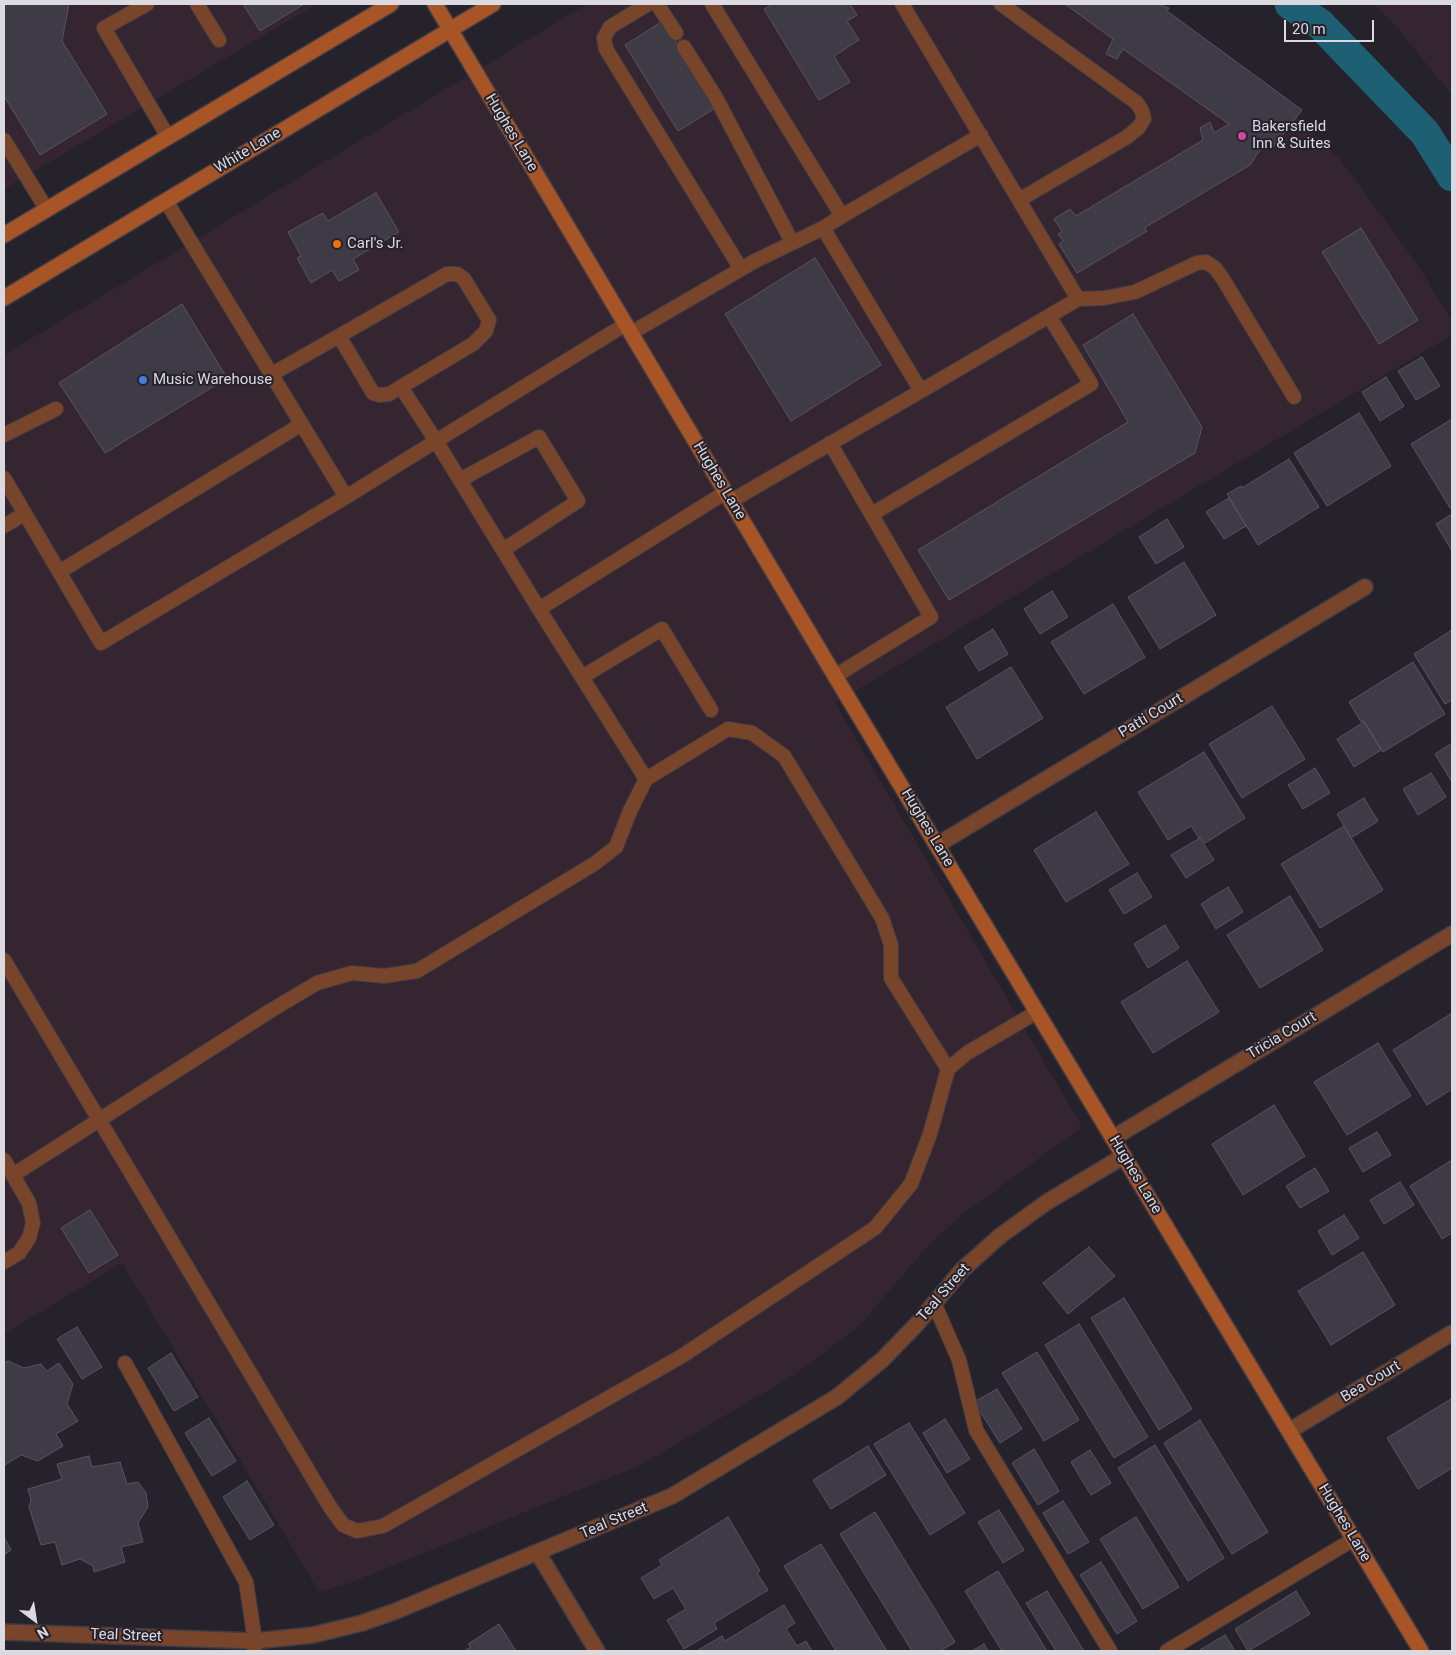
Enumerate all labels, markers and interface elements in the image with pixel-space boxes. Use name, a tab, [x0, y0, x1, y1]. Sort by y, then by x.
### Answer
scale bar	[1286, 10, 1376, 42]
text: 20 m	[1292, 20, 1326, 38]
street label: Hughes Lane	[481, 91, 541, 175]
place label: Bakersfield Inn & Suites	[1252, 118, 1331, 153]
street label: White Lane	[212, 124, 284, 178]
marker: Bakersfield Inn & Suites	[1236, 130, 1248, 142]
place label: Carl's Jr.	[347, 235, 404, 253]
marker: Carl's Jr.	[331, 238, 343, 250]
place label: Music Warehouse	[153, 371, 272, 389]
marker: Music Warehouse	[137, 374, 149, 386]
street label: Hughes Lane	[689, 439, 749, 523]
street label: Patti Court	[1116, 690, 1186, 742]
street label: Hughes Lane	[897, 786, 957, 870]
street label: Tricia Court	[1244, 1008, 1320, 1064]
street label: Hughes Lane	[1105, 1133, 1165, 1217]
street label: Teal Street	[914, 1260, 974, 1326]
street label: Bea Court	[1338, 1357, 1404, 1407]
street label: Hughes Lane	[1314, 1481, 1374, 1565]
street label: Teal Street	[578, 1499, 650, 1543]
north arrow	[10, 1595, 60, 1645]
text: N	[34, 1623, 51, 1642]
street label: Teal Street	[90, 1626, 162, 1646]

